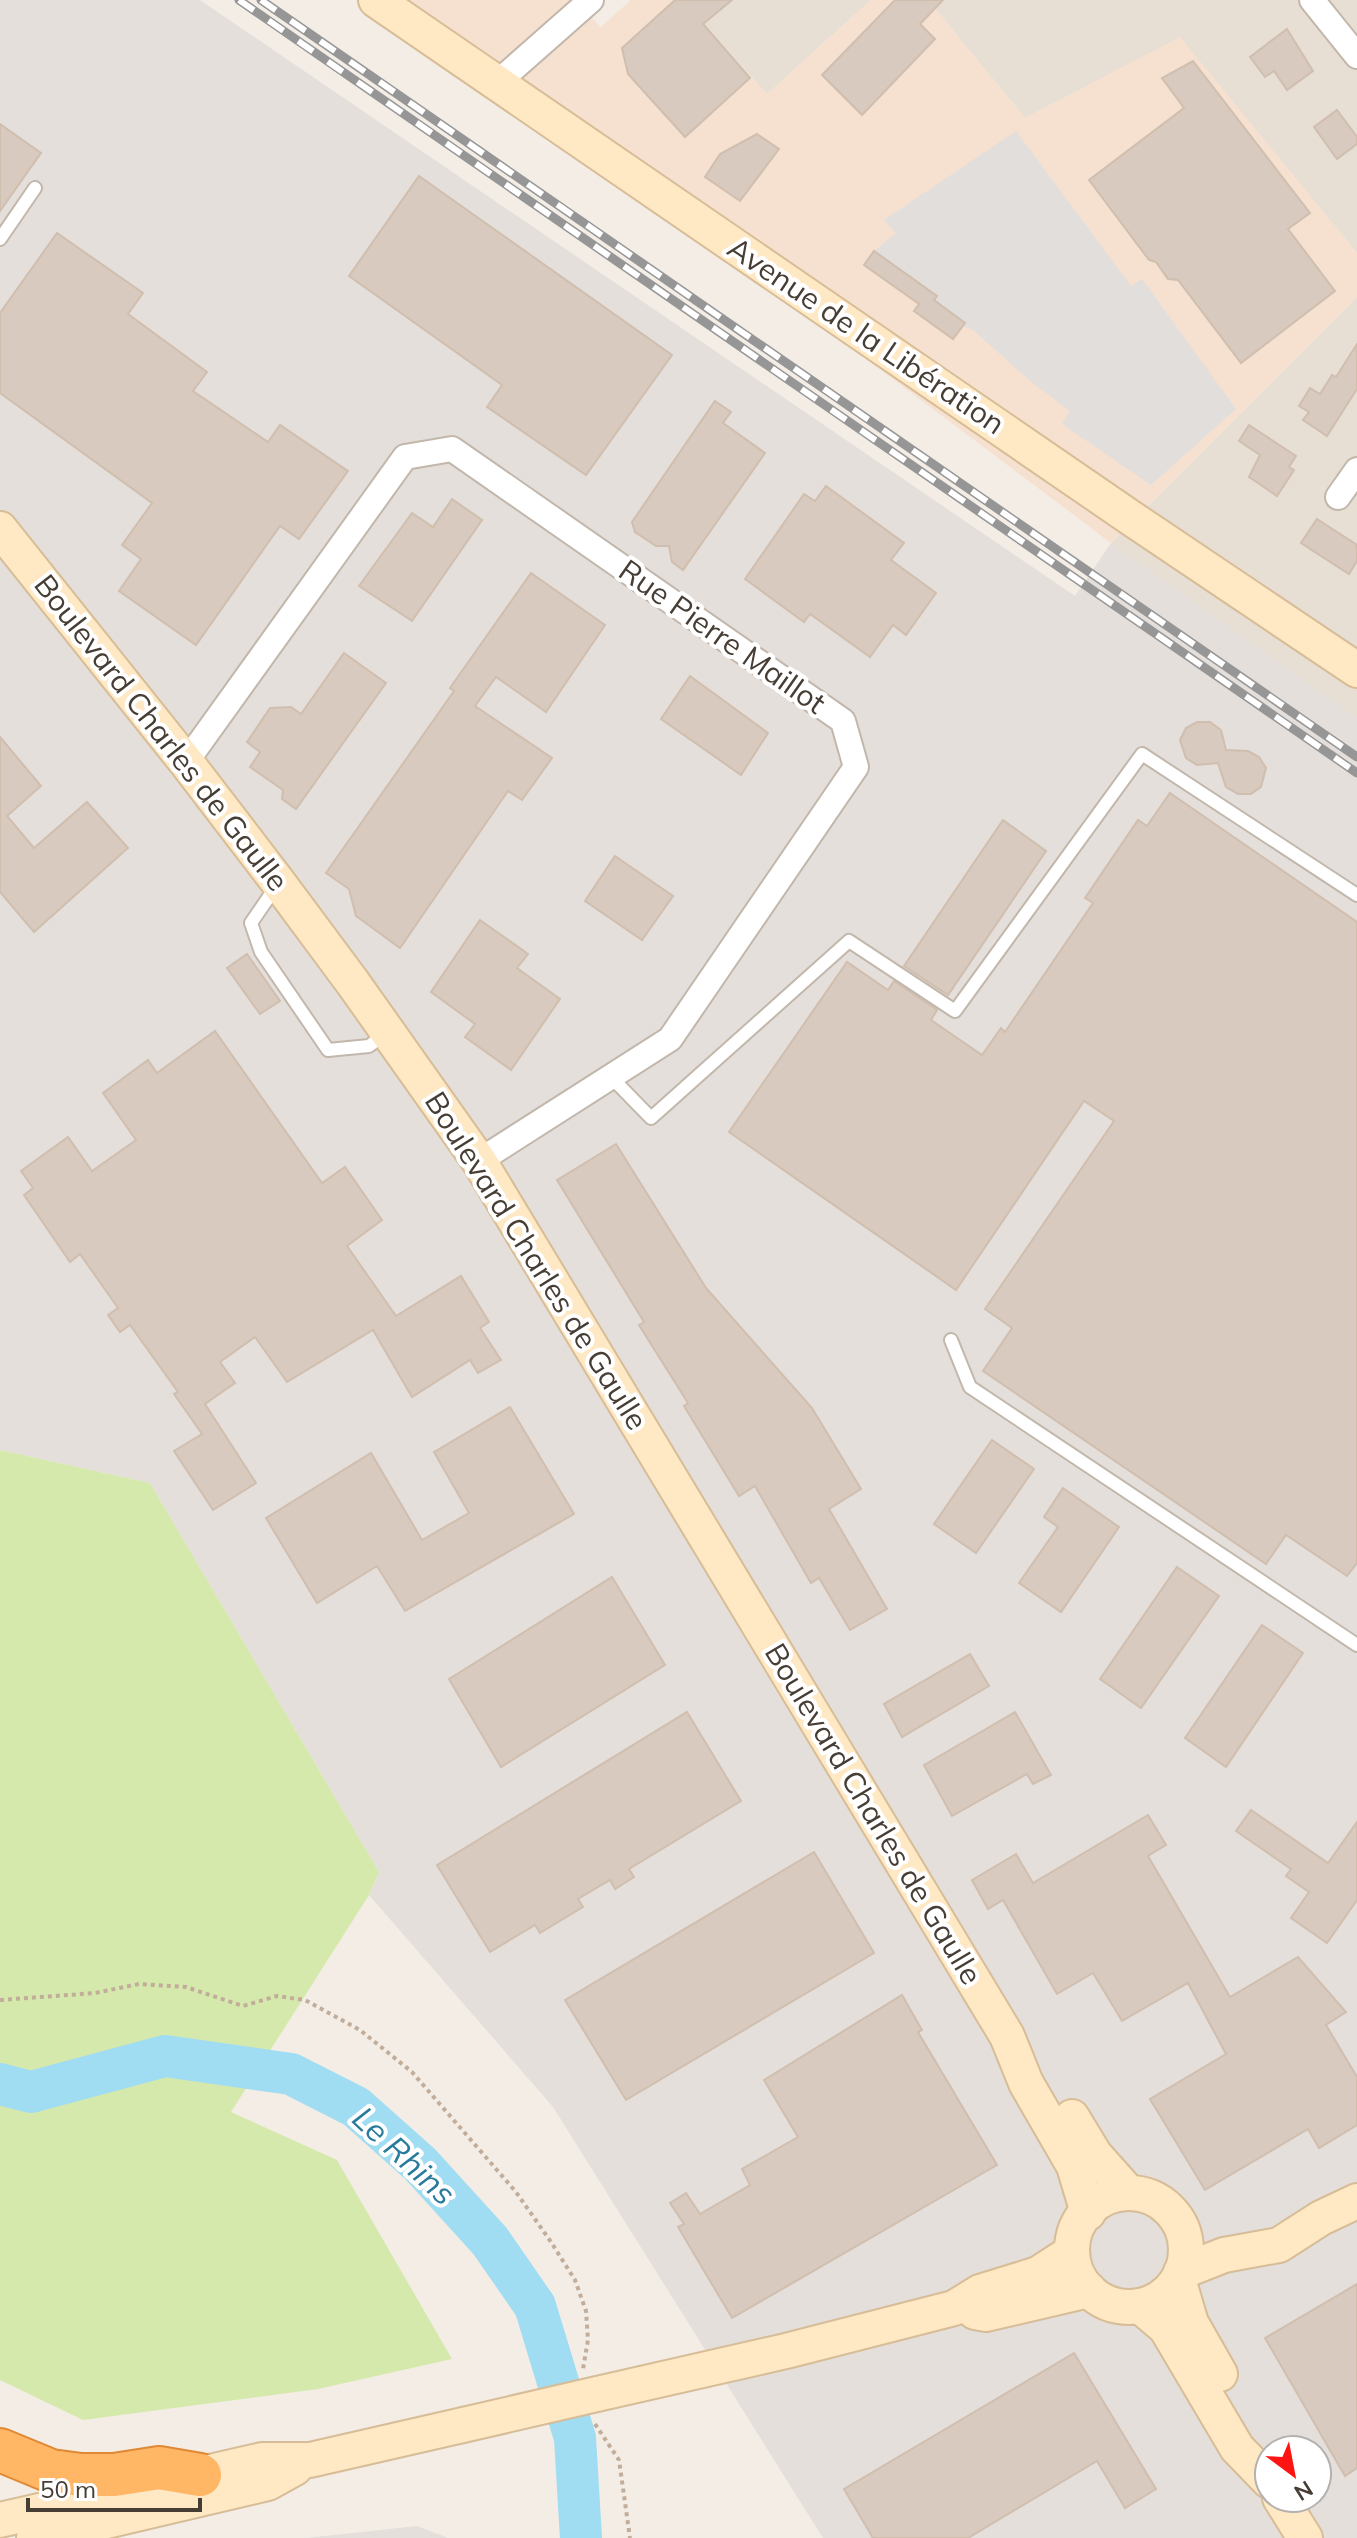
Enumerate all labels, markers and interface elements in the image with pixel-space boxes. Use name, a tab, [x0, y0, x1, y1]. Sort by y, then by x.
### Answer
street label: Avenue de la Libération	[721, 228, 1012, 442]
street label: Rue Pierre Maillot	[612, 551, 833, 722]
street label: Boulevard Charles de Gaulle	[26, 566, 297, 898]
street label: Boulevard Charles de Gaulle	[417, 1084, 657, 1437]
street label: Boulevard Charles de Gaulle	[757, 1636, 991, 1991]
water label: Le Rhins	[345, 2098, 464, 2213]
north arrow	[1253, 2434, 1333, 2514]
scale bar	[28, 2462, 200, 2512]
text: 50 m	[40, 2474, 96, 2504]
text: N	[1289, 2475, 1318, 2507]

